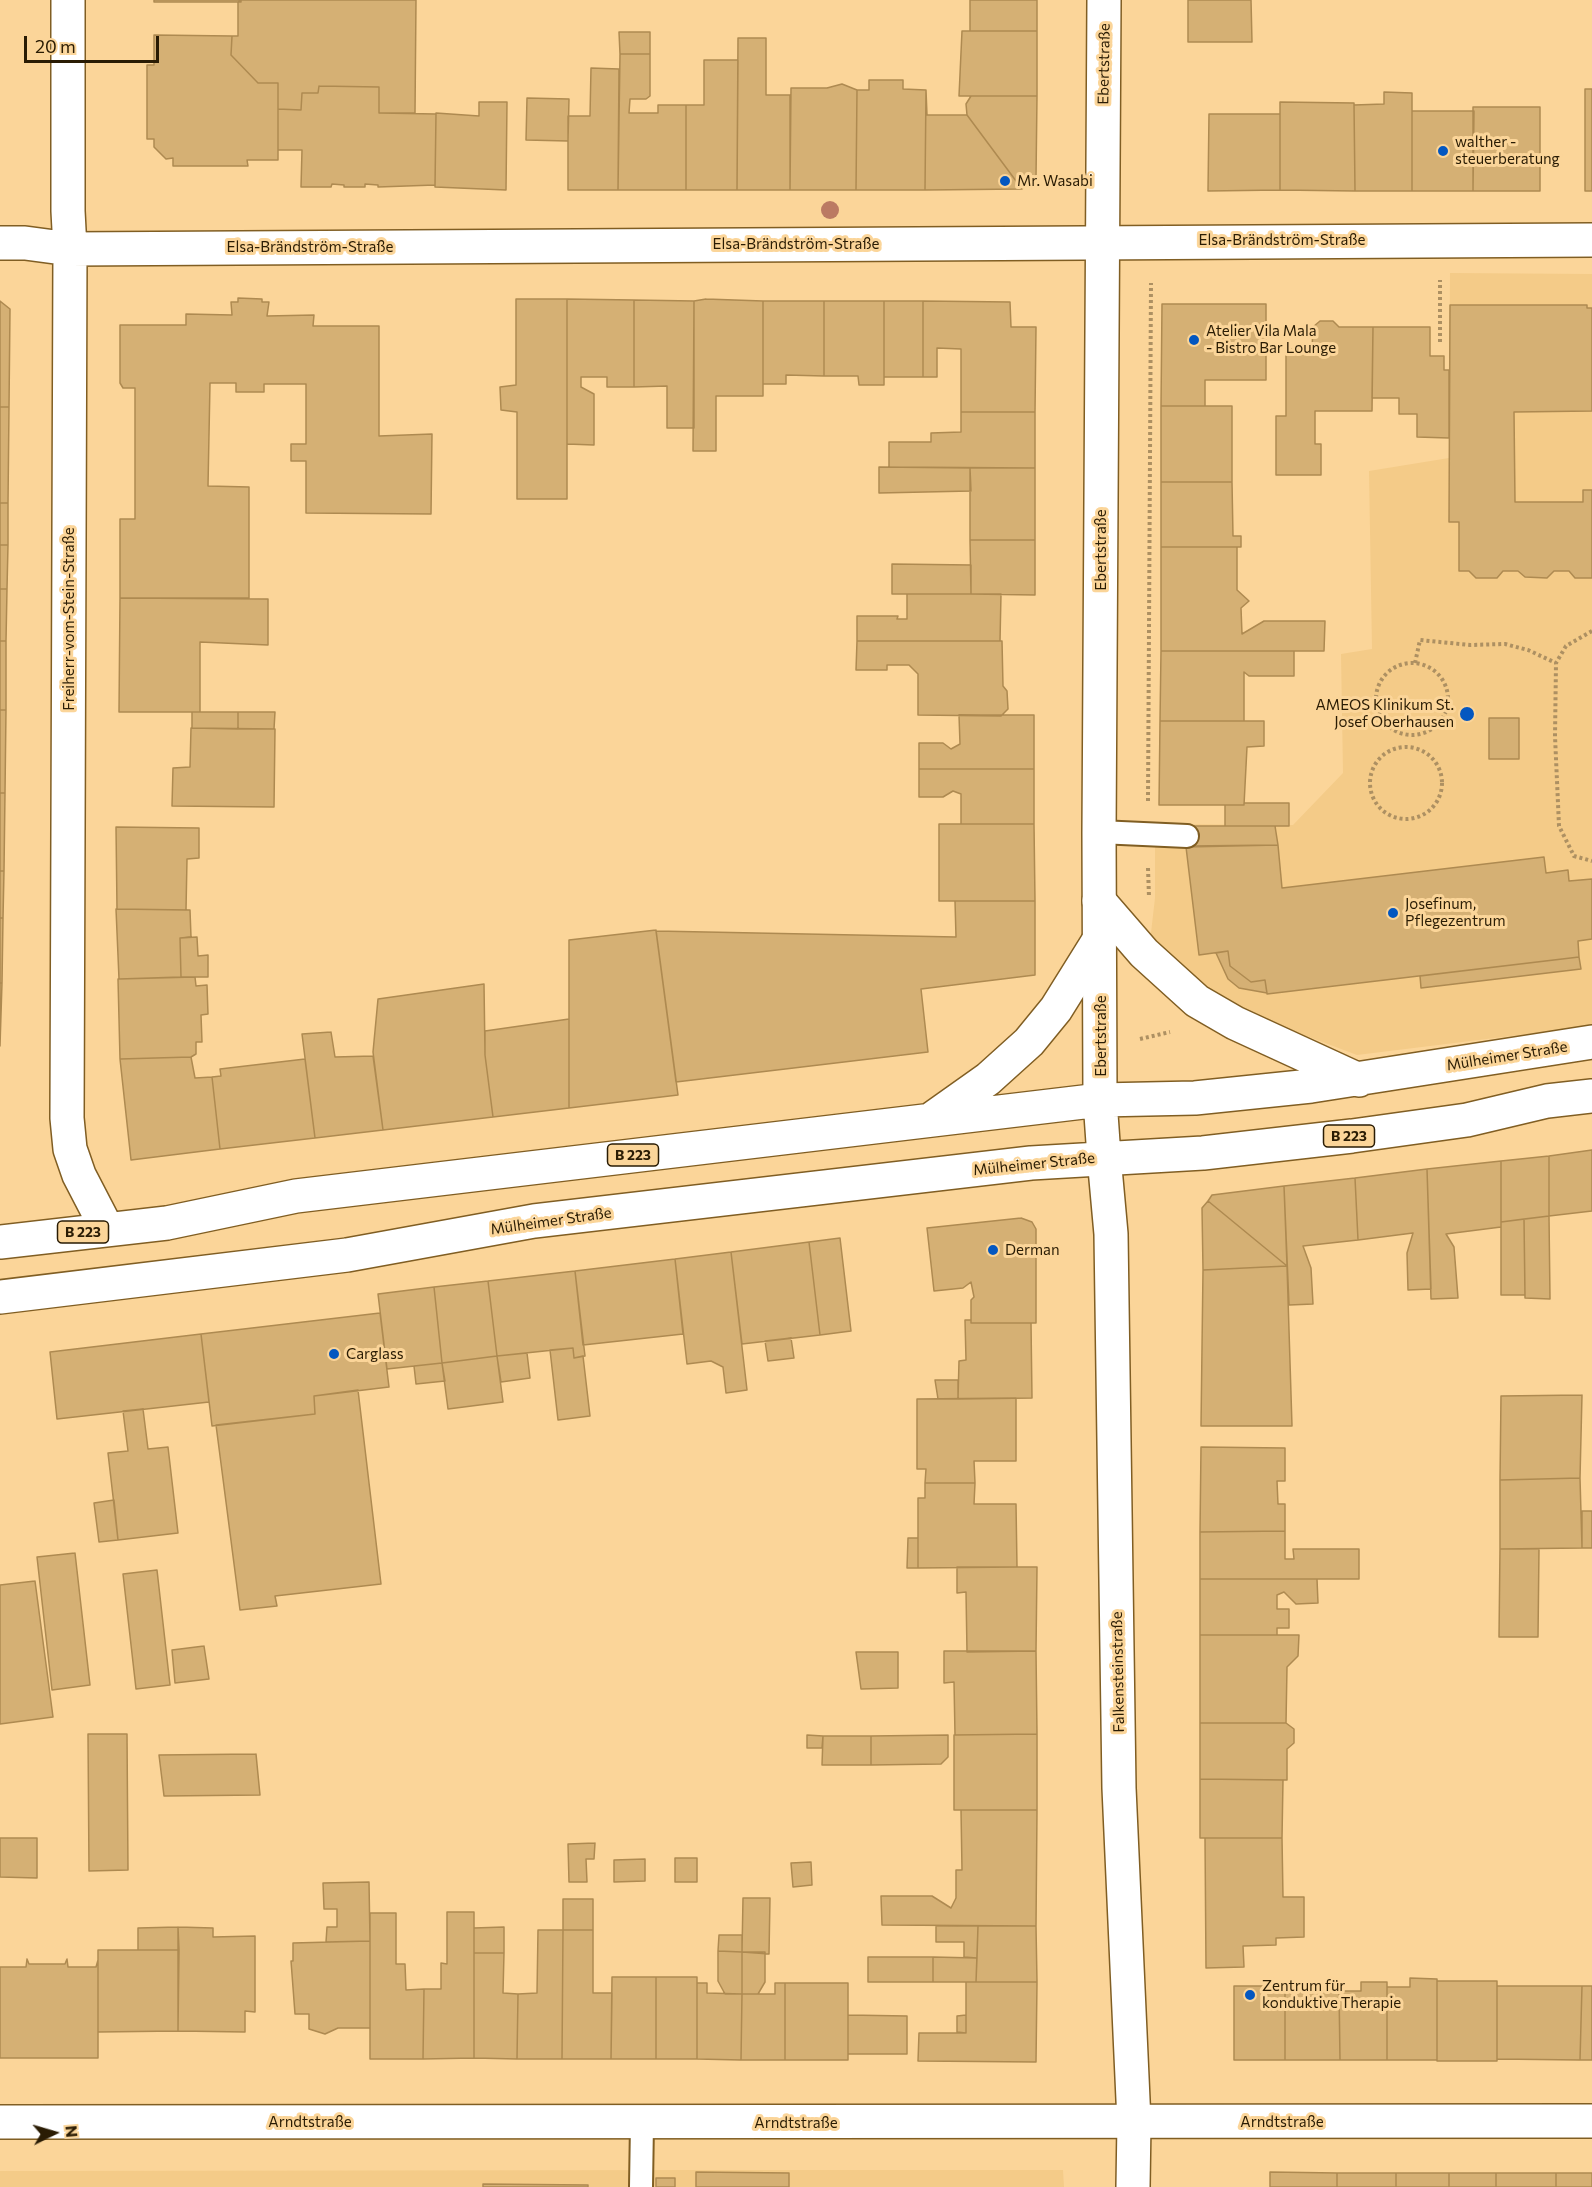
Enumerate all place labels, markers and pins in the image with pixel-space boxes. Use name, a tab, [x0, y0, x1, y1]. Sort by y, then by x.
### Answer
place label: walther - steuerberatung	[1455, 133, 1560, 168]
marker: walther - steuerberatung	[1436, 144, 1450, 158]
place label: Mr. Wasabi	[1017, 172, 1093, 190]
marker: Mr. Wasabi	[998, 174, 1012, 188]
place label: Atelier Vila Mala - Bistro Bar Lounge	[1206, 322, 1336, 357]
marker: Atelier Vila Mala - Bistro Bar Lounge	[1187, 333, 1201, 347]
place label: AMEOS Klinikum St. Josef Oberhausen	[1315, 696, 1454, 731]
marker: AMEOS Klinikum St. Josef Oberhausen	[1458, 705, 1476, 723]
place label: Josefinum, Pflegezentrum	[1405, 895, 1506, 930]
marker: Josefinum, Pflegezentrum	[1386, 906, 1400, 920]
place label: Derman	[1005, 1241, 1059, 1259]
marker: Derman	[986, 1243, 1000, 1257]
place label: Carglass	[346, 1345, 404, 1363]
marker: Carglass	[327, 1347, 341, 1361]
place label: Zentrum für konduktive Therapie	[1262, 1977, 1401, 2012]
marker: Zentrum für konduktive Therapie	[1243, 1988, 1257, 2002]

